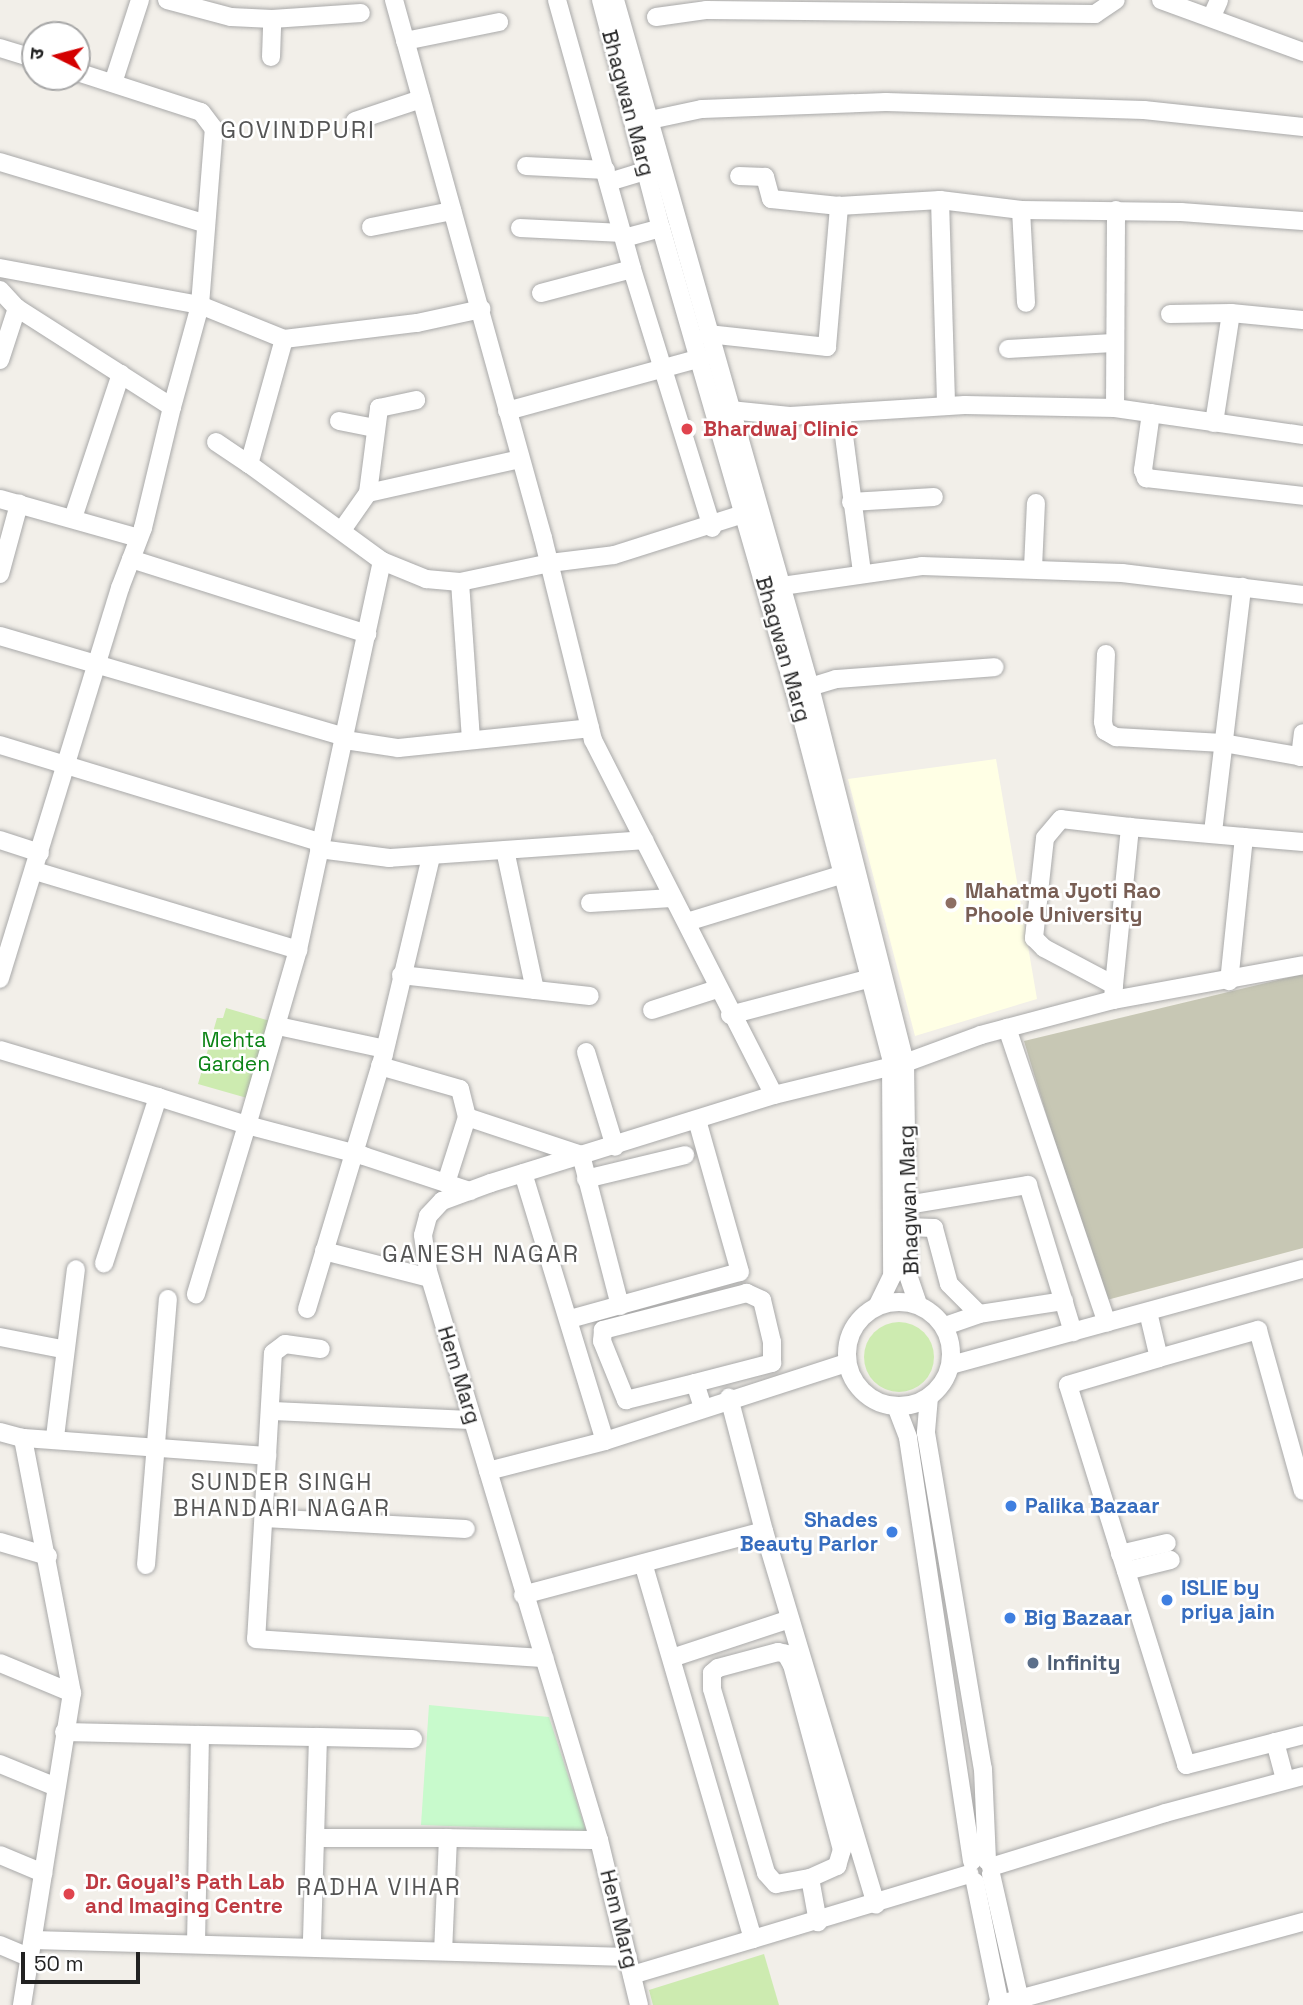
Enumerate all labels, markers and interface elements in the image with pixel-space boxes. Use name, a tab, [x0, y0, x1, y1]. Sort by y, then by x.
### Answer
north arrow	[21, 21, 91, 91]
street label: Bhagwan Marg	[596, 27, 660, 179]
text: उ	[24, 47, 50, 61]
district label: GOVINDPURI	[222, 116, 374, 144]
place label: Bhardwaj Clinic	[703, 416, 858, 442]
marker: Bhardwaj Clinic	[677, 419, 697, 439]
street label: Bhagwan Marg	[750, 573, 816, 725]
place label: Mahatma Jyoti Rao Phoole University	[965, 878, 1161, 928]
marker: Mahatma Jyoti Rao Phoole University	[943, 895, 959, 911]
park label: Mehta Garden	[198, 1027, 270, 1077]
street label: Bhagwan Marg	[894, 1124, 924, 1276]
district label: GANESH NAGAR	[384, 1240, 578, 1268]
street label: Hem Marg	[432, 1323, 486, 1427]
district label: SUNDER SINGH BHANDARI NAGAR	[175, 1468, 389, 1522]
place label: Palika Bazaar	[1025, 1493, 1159, 1519]
marker: Palika Bazaar	[1003, 1498, 1019, 1514]
place label: Shades Beauty Parlor	[740, 1507, 878, 1557]
marker: Shades Beauty Parlor	[884, 1524, 900, 1540]
place label: ISLIE by priya jain	[1181, 1575, 1275, 1625]
marker: ISLIE by priya jain	[1159, 1592, 1175, 1608]
place label: Big Bazaar	[1024, 1605, 1132, 1631]
marker: Big Bazaar	[1002, 1610, 1018, 1626]
place label: Infinity	[1047, 1650, 1120, 1676]
marker: Infinity	[1025, 1655, 1041, 1671]
street label: Hem Marg	[595, 1867, 643, 1971]
place label: Dr. Goyal's Path Lab and Imaging Centre	[85, 1869, 286, 1919]
district label: RADHA VIHAR	[298, 1873, 460, 1901]
marker: Dr. Goyal's Path Lab and Imaging Centre	[59, 1884, 79, 1904]
scale bar	[24, 1938, 144, 1982]
text: 50 m	[34, 1950, 84, 1977]

